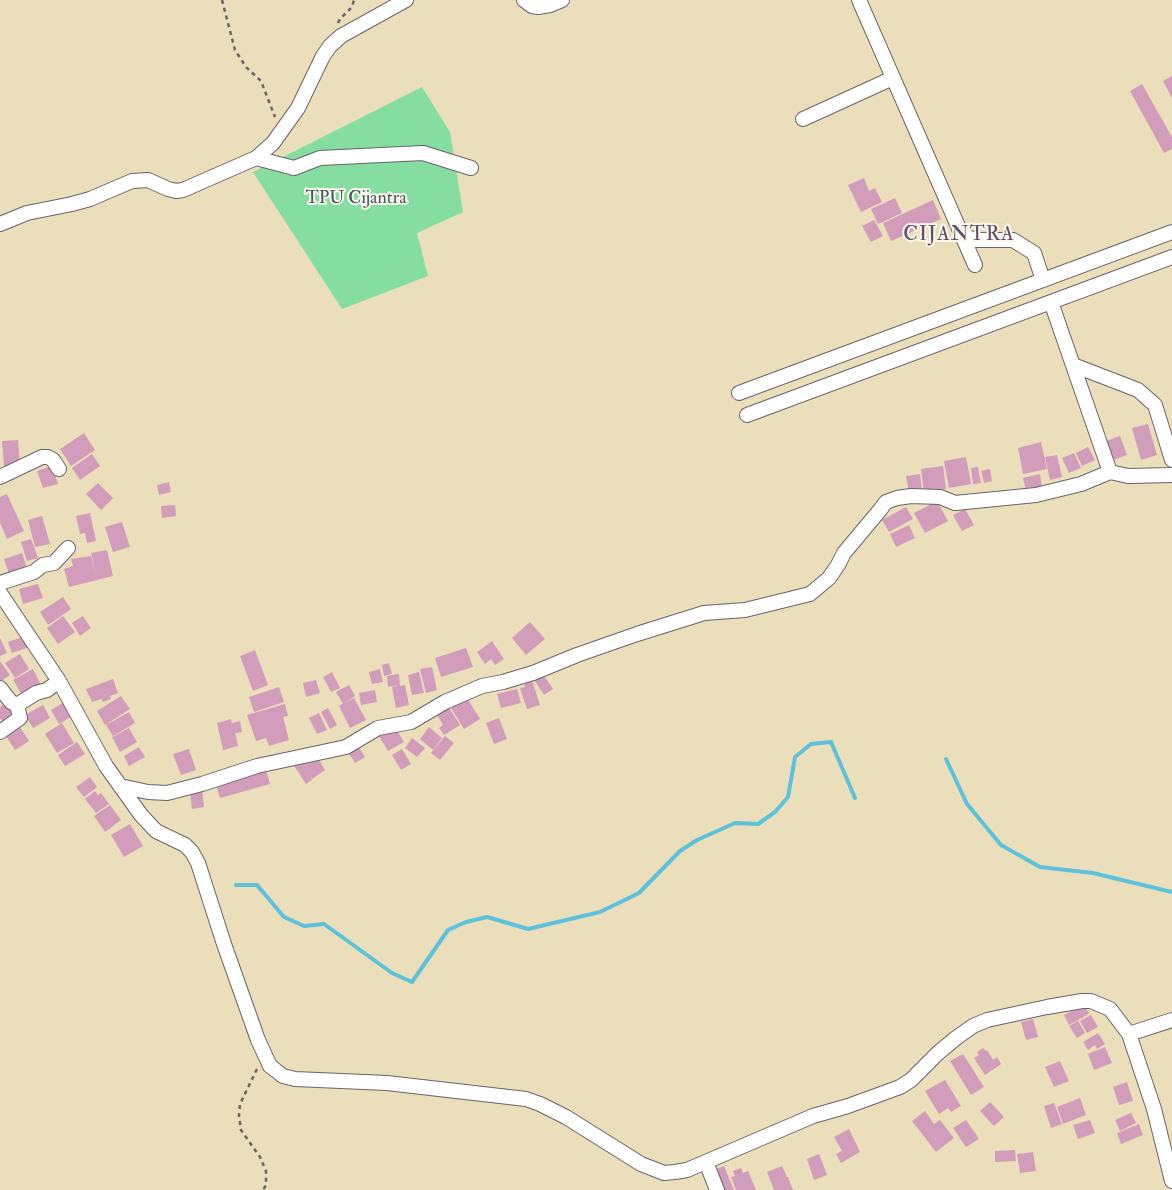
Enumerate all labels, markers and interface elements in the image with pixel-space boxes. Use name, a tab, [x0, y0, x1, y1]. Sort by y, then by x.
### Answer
park label: TPU Cijantra	[305, 188, 407, 210]
district label: CIJANTRA	[902, 224, 1016, 248]

